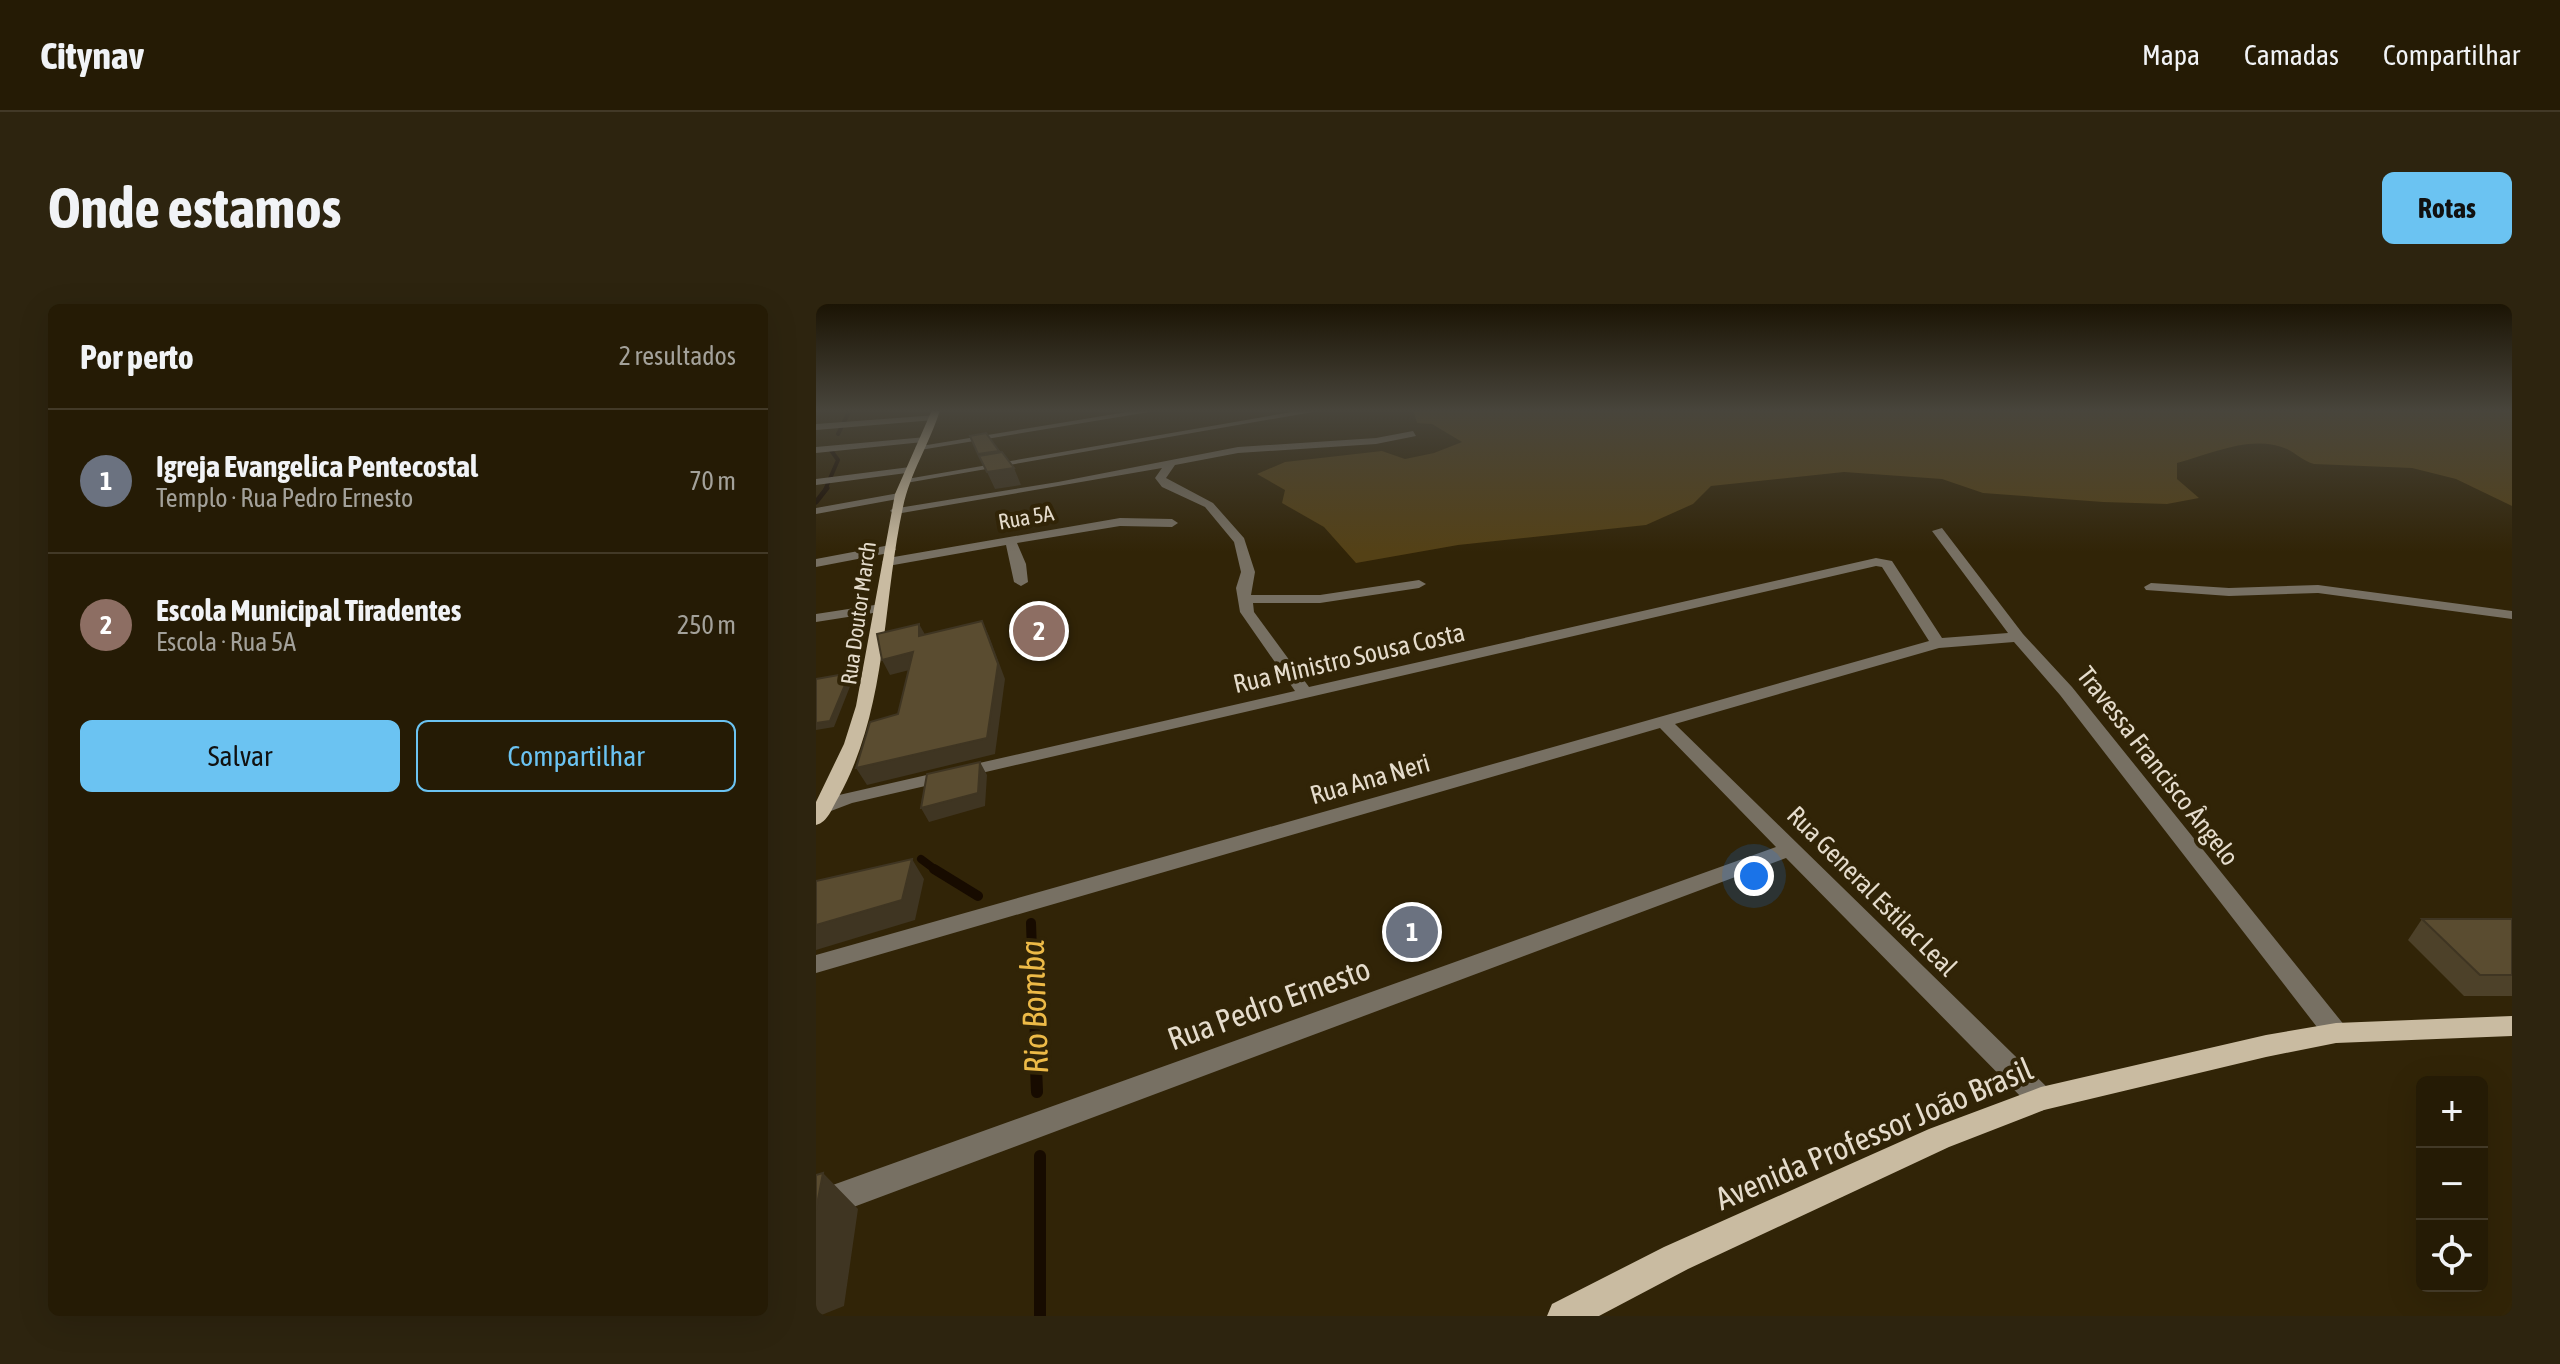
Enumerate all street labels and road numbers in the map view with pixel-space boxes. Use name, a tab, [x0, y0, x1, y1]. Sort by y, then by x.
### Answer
street label: Rua 5A	[996, 499, 1056, 535]
street label: Rua Doutor March	[835, 540, 881, 686]
street label: Rua Ministro Sousa Costa	[1230, 617, 1468, 699]
street label: Travessa Francisco Ângelo	[2071, 661, 2245, 871]
street label: Rua Ana Neri	[1307, 748, 1433, 810]
street label: Rua General Estilac Leal	[1781, 800, 1963, 982]
street label: Rua Pedro Ernesto	[1162, 950, 1375, 1057]
street label: Avenida Professor João Brasil	[1710, 1050, 2038, 1217]

